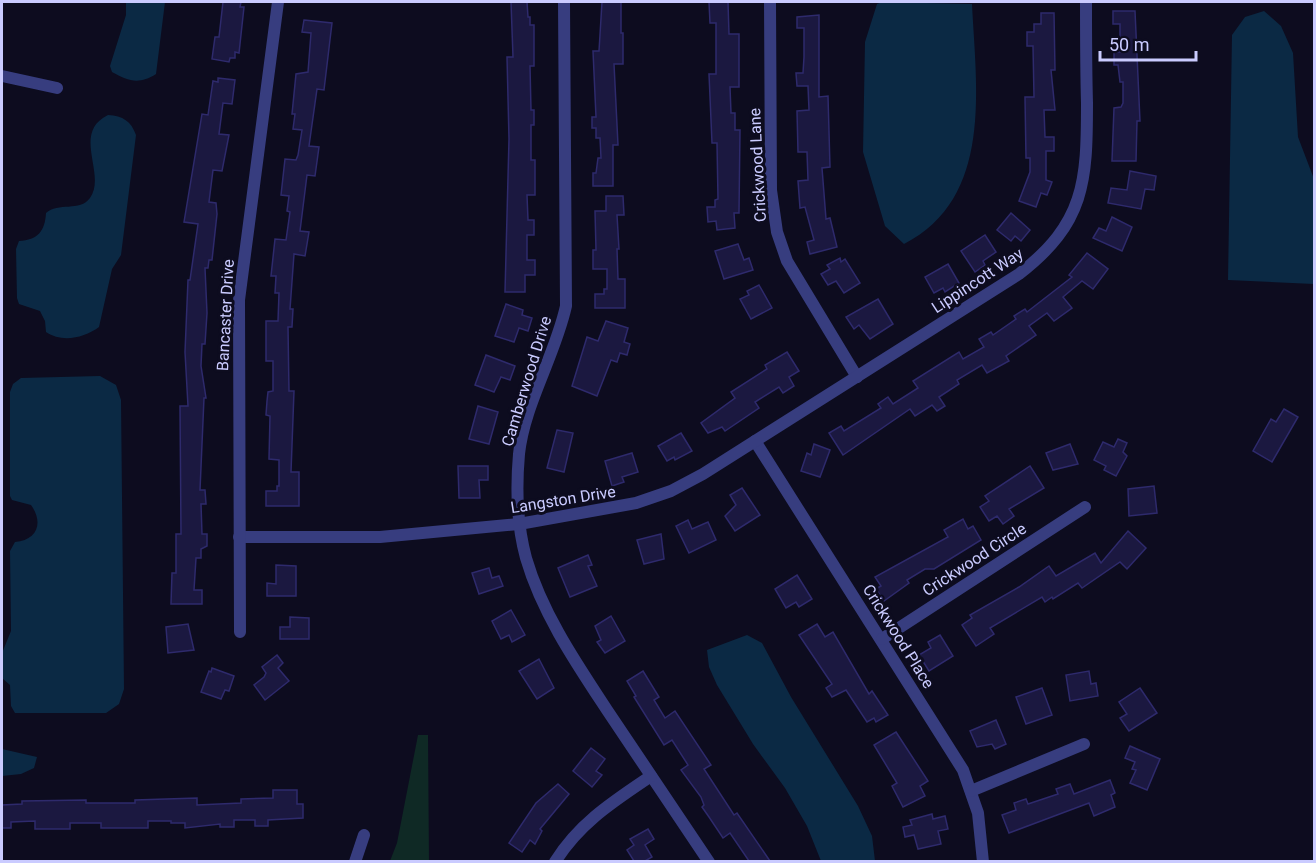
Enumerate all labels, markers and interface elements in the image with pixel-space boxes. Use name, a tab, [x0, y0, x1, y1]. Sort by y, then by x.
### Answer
scale bar	[1100, 24, 1196, 62]
text: 50 m	[1109, 34, 1149, 55]
street label: Crickwood Lane	[745, 107, 770, 222]
street label: Lippincott Way	[928, 244, 1027, 317]
street label: Bancaster Drive	[213, 259, 238, 371]
street label: Camberwood Drive	[498, 314, 555, 449]
street label: Langston Drive	[509, 482, 617, 517]
street label: Crickwood Circle	[919, 519, 1030, 600]
street label: Crickwood Place	[859, 581, 938, 692]

